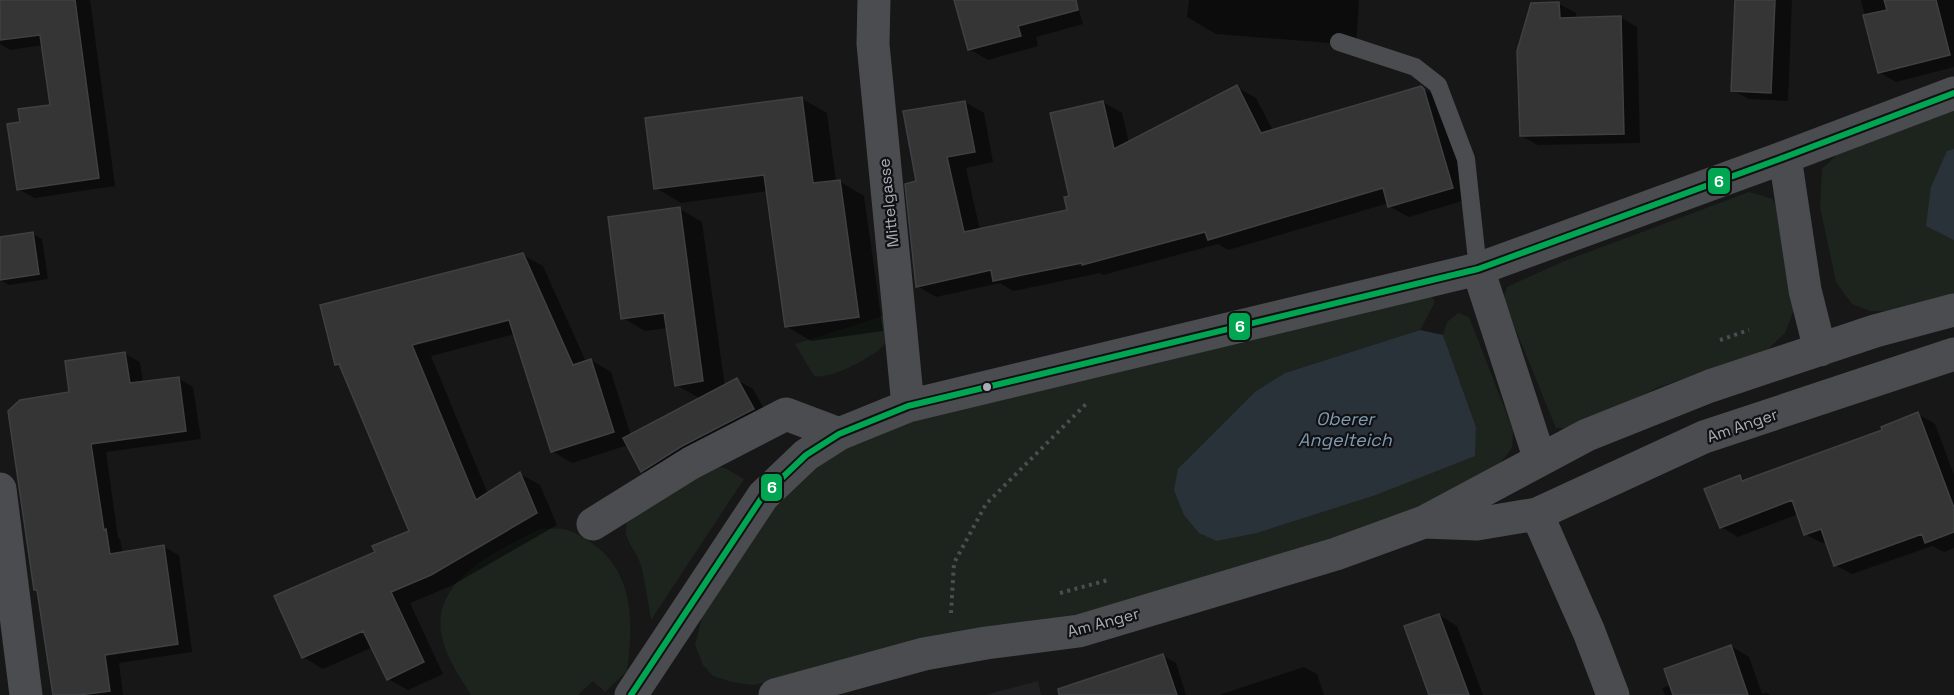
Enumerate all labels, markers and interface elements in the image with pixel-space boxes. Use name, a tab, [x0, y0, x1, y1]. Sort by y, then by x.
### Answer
street label: Mittelgasse	[873, 157, 904, 249]
line badge: 6	[1707, 167, 1731, 195]
text: 6	[1714, 171, 1724, 192]
line badge: 6	[1228, 312, 1251, 341]
text: 6	[1235, 316, 1245, 337]
unlabelled marker	[981, 381, 993, 393]
street label: Am Anger	[1704, 404, 1780, 447]
water label: Oberer Angelteich	[1298, 407, 1393, 451]
line badge: 6	[760, 473, 783, 502]
text: 6	[767, 477, 777, 498]
street label: Am Anger	[1065, 603, 1141, 642]

